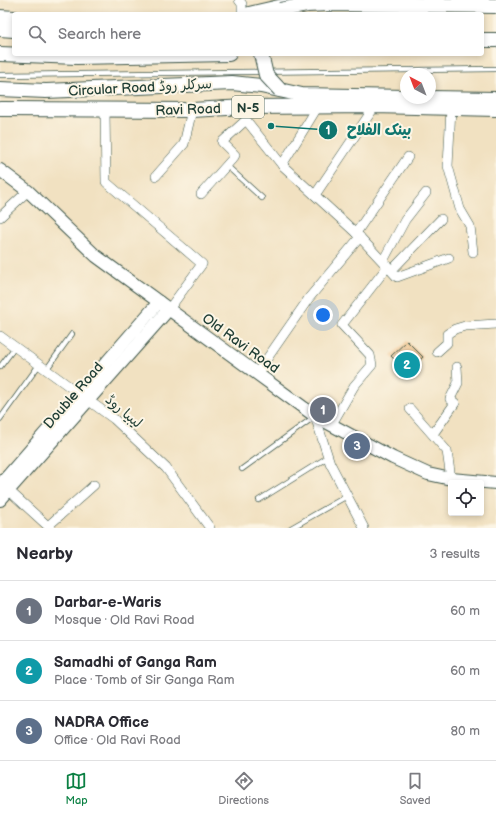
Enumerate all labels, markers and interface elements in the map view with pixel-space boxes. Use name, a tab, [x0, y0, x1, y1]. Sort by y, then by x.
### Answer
search box	[12, 12, 484, 56]
icon: search	[26, 23, 48, 45]
text: Search here	[58, 25, 141, 44]
north arrow	[400, 68, 436, 104]
street label: Circular Road سرکلر روڈ	[68, 75, 212, 100]
road number: N-5	[232, 96, 264, 118]
street label: Ravi Road	[155, 100, 221, 119]
callout: بینک الفلاح	[318, 116, 419, 143]
text: بینک الفلاح	[347, 121, 411, 140]
text: 1	[325, 123, 331, 138]
your location	[313, 305, 333, 325]
street label: Old Ravi Road	[199, 310, 283, 377]
pin: 2	[394, 350, 420, 380]
street label: Double Road	[40, 359, 107, 432]
street label: لیبیا روڈ	[102, 391, 145, 432]
pin: 1	[310, 395, 336, 425]
pin: 3	[344, 431, 370, 461]
map controls	[448, 480, 484, 516]
button: locate	[448, 480, 484, 516]
text: Nearby	[16, 544, 73, 564]
text: 3 results	[429, 546, 480, 562]
text: Darbar-e-Waris	[54, 593, 161, 612]
text: 1	[26, 603, 32, 619]
text: 60 m	[450, 603, 480, 619]
text: Mosque · Old Ravi Road	[54, 612, 195, 628]
text: Samadhi of Ganga Ram	[54, 653, 217, 672]
text: 2	[25, 663, 33, 679]
text: 60 m	[450, 663, 480, 679]
text: Place · Tomb of Sir Ganga Ram	[54, 672, 234, 688]
text: NADRA Office	[54, 713, 149, 732]
text: 3	[25, 723, 33, 739]
text: 80 m	[451, 723, 480, 739]
text: Office · Old Ravi Road	[54, 732, 181, 748]
tab: Map	[65, 770, 88, 807]
tab: Directions	[218, 770, 269, 807]
tab: Saved	[400, 770, 431, 807]

